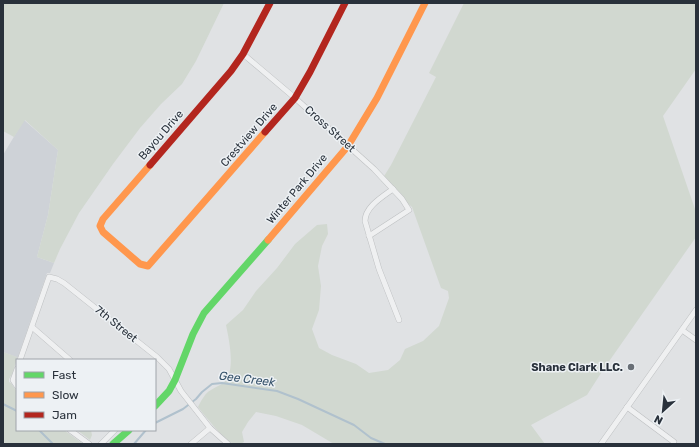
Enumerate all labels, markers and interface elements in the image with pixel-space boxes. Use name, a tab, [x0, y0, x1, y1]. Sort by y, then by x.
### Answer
street label: Crestview Drive	[218, 101, 280, 169]
street label: Cross Street	[302, 103, 358, 156]
street label: Bayou Drive	[136, 108, 186, 162]
street label: Winter Park Drive	[264, 151, 330, 227]
street label: 7th Street	[92, 303, 141, 346]
legend	[16, 359, 156, 431]
place label: Shane Clark LLC.	[531, 361, 623, 374]
marker: Shane Clark LLC.	[626, 362, 636, 372]
text: Fast	[52, 368, 76, 382]
water label: Gee Creek	[218, 369, 277, 389]
text: Slow	[52, 388, 79, 402]
north arrow	[643, 391, 683, 431]
text: Jam	[52, 408, 77, 422]
text: N	[652, 412, 665, 427]

